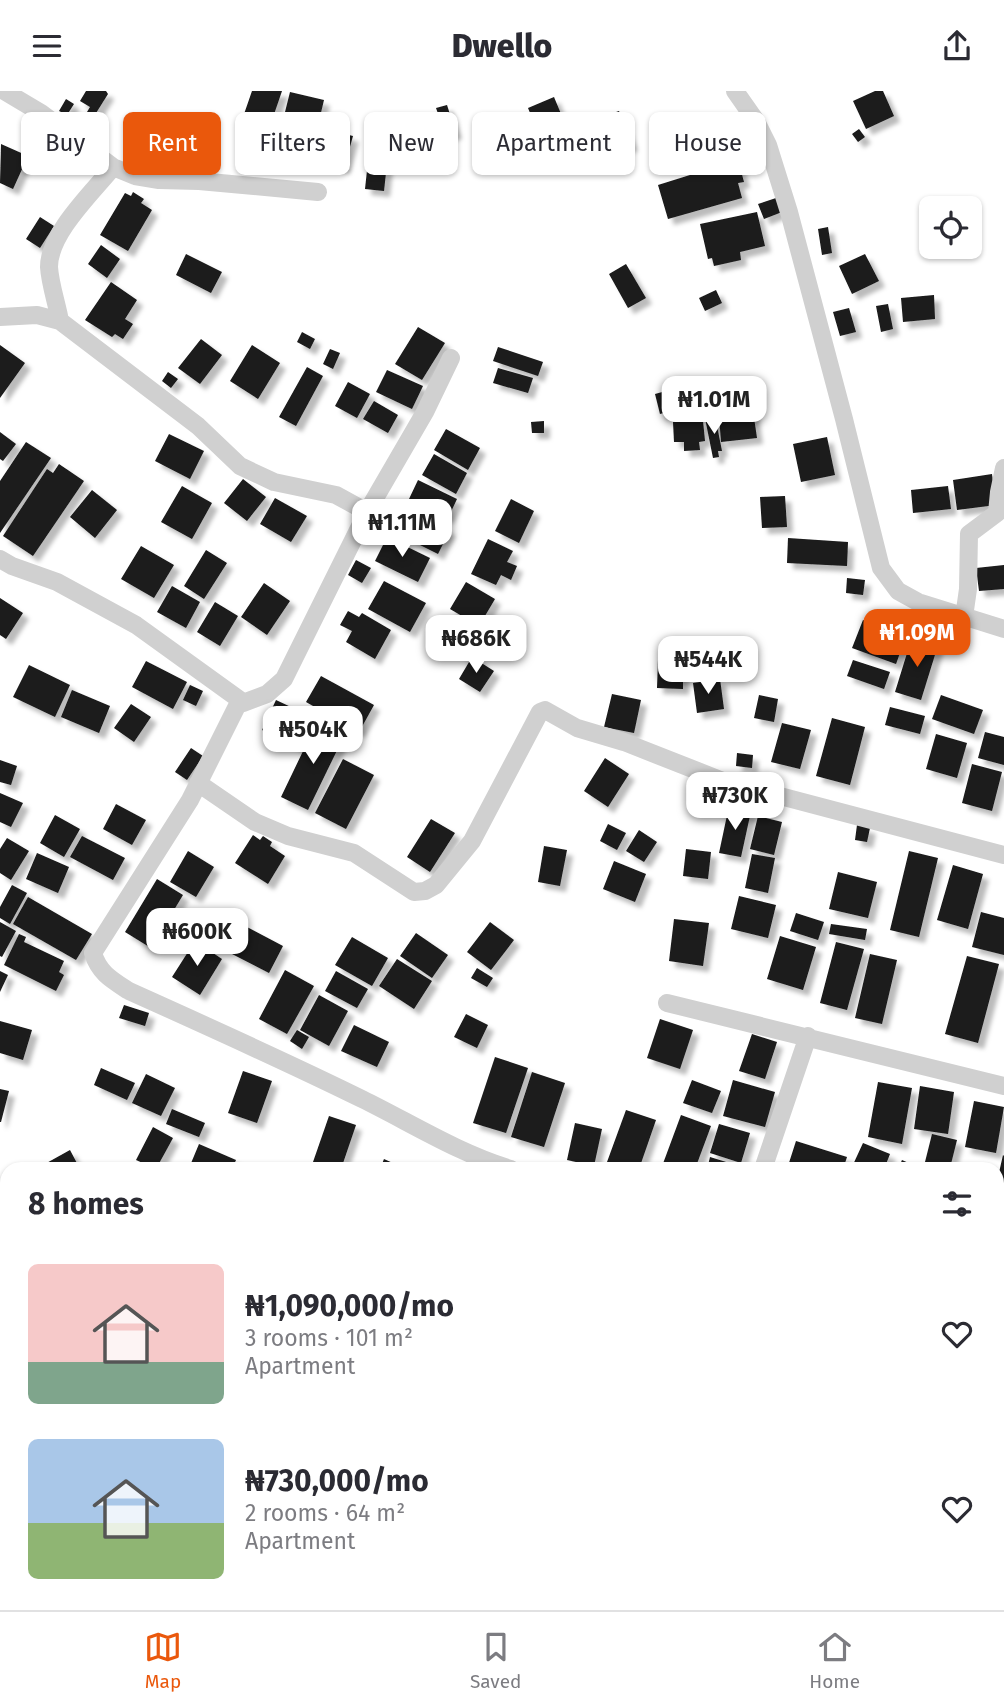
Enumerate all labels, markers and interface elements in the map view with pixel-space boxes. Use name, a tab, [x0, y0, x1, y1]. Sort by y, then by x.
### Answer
icon: menu	[28, 27, 66, 65]
text: Dwello	[452, 27, 552, 65]
icon: share	[938, 27, 976, 65]
chip: Buy	[21, 112, 109, 175]
chip: Rent	[123, 112, 221, 175]
chip: Filters	[235, 112, 350, 175]
chip: New	[364, 112, 458, 175]
chip: Apartment	[472, 112, 635, 175]
chip: House	[649, 112, 766, 175]
map controls	[919, 196, 982, 259]
button: locate	[919, 196, 982, 259]
pin: ₦1.01M	[657, 377, 771, 436]
text: ₦1.01M	[678, 385, 750, 413]
pin: ₦1.11M	[345, 499, 459, 559]
text: ₦1.11M	[368, 508, 436, 536]
pin: ₦1.09M	[860, 609, 974, 669]
pin: ₦686K	[427, 615, 525, 675]
text: ₦1.09M	[879, 618, 955, 646]
text: ₦686K	[442, 624, 510, 652]
pin: ₦544K	[659, 637, 757, 696]
text: ₦544K	[674, 645, 742, 673]
pin: ₦504K	[264, 707, 362, 766]
text: ₦504K	[279, 715, 347, 743]
pin: ₦730K	[686, 773, 784, 832]
text: ₦730K	[702, 781, 768, 809]
pin: ₦600K	[148, 909, 246, 968]
text: ₦600K	[162, 917, 232, 945]
icon: filters	[938, 1185, 976, 1223]
text: 8 homes	[28, 1186, 144, 1222]
text: ₦1,090,000/mo	[245, 1288, 454, 1324]
icon: home	[84, 1292, 168, 1376]
icon: heart	[938, 1315, 976, 1353]
text: 3 rooms · 101 m²	[245, 1324, 413, 1352]
text: Apartment	[245, 1352, 355, 1380]
text: ₦730,000/mo	[245, 1463, 429, 1499]
icon: home	[84, 1467, 168, 1551]
icon: heart	[938, 1490, 976, 1528]
text: 2 rooms · 64 m²	[245, 1499, 405, 1527]
text: Apartment	[245, 1527, 355, 1555]
tab: Map	[144, 1628, 182, 1693]
tab: Saved	[470, 1628, 521, 1693]
tab: Home	[809, 1628, 860, 1693]

